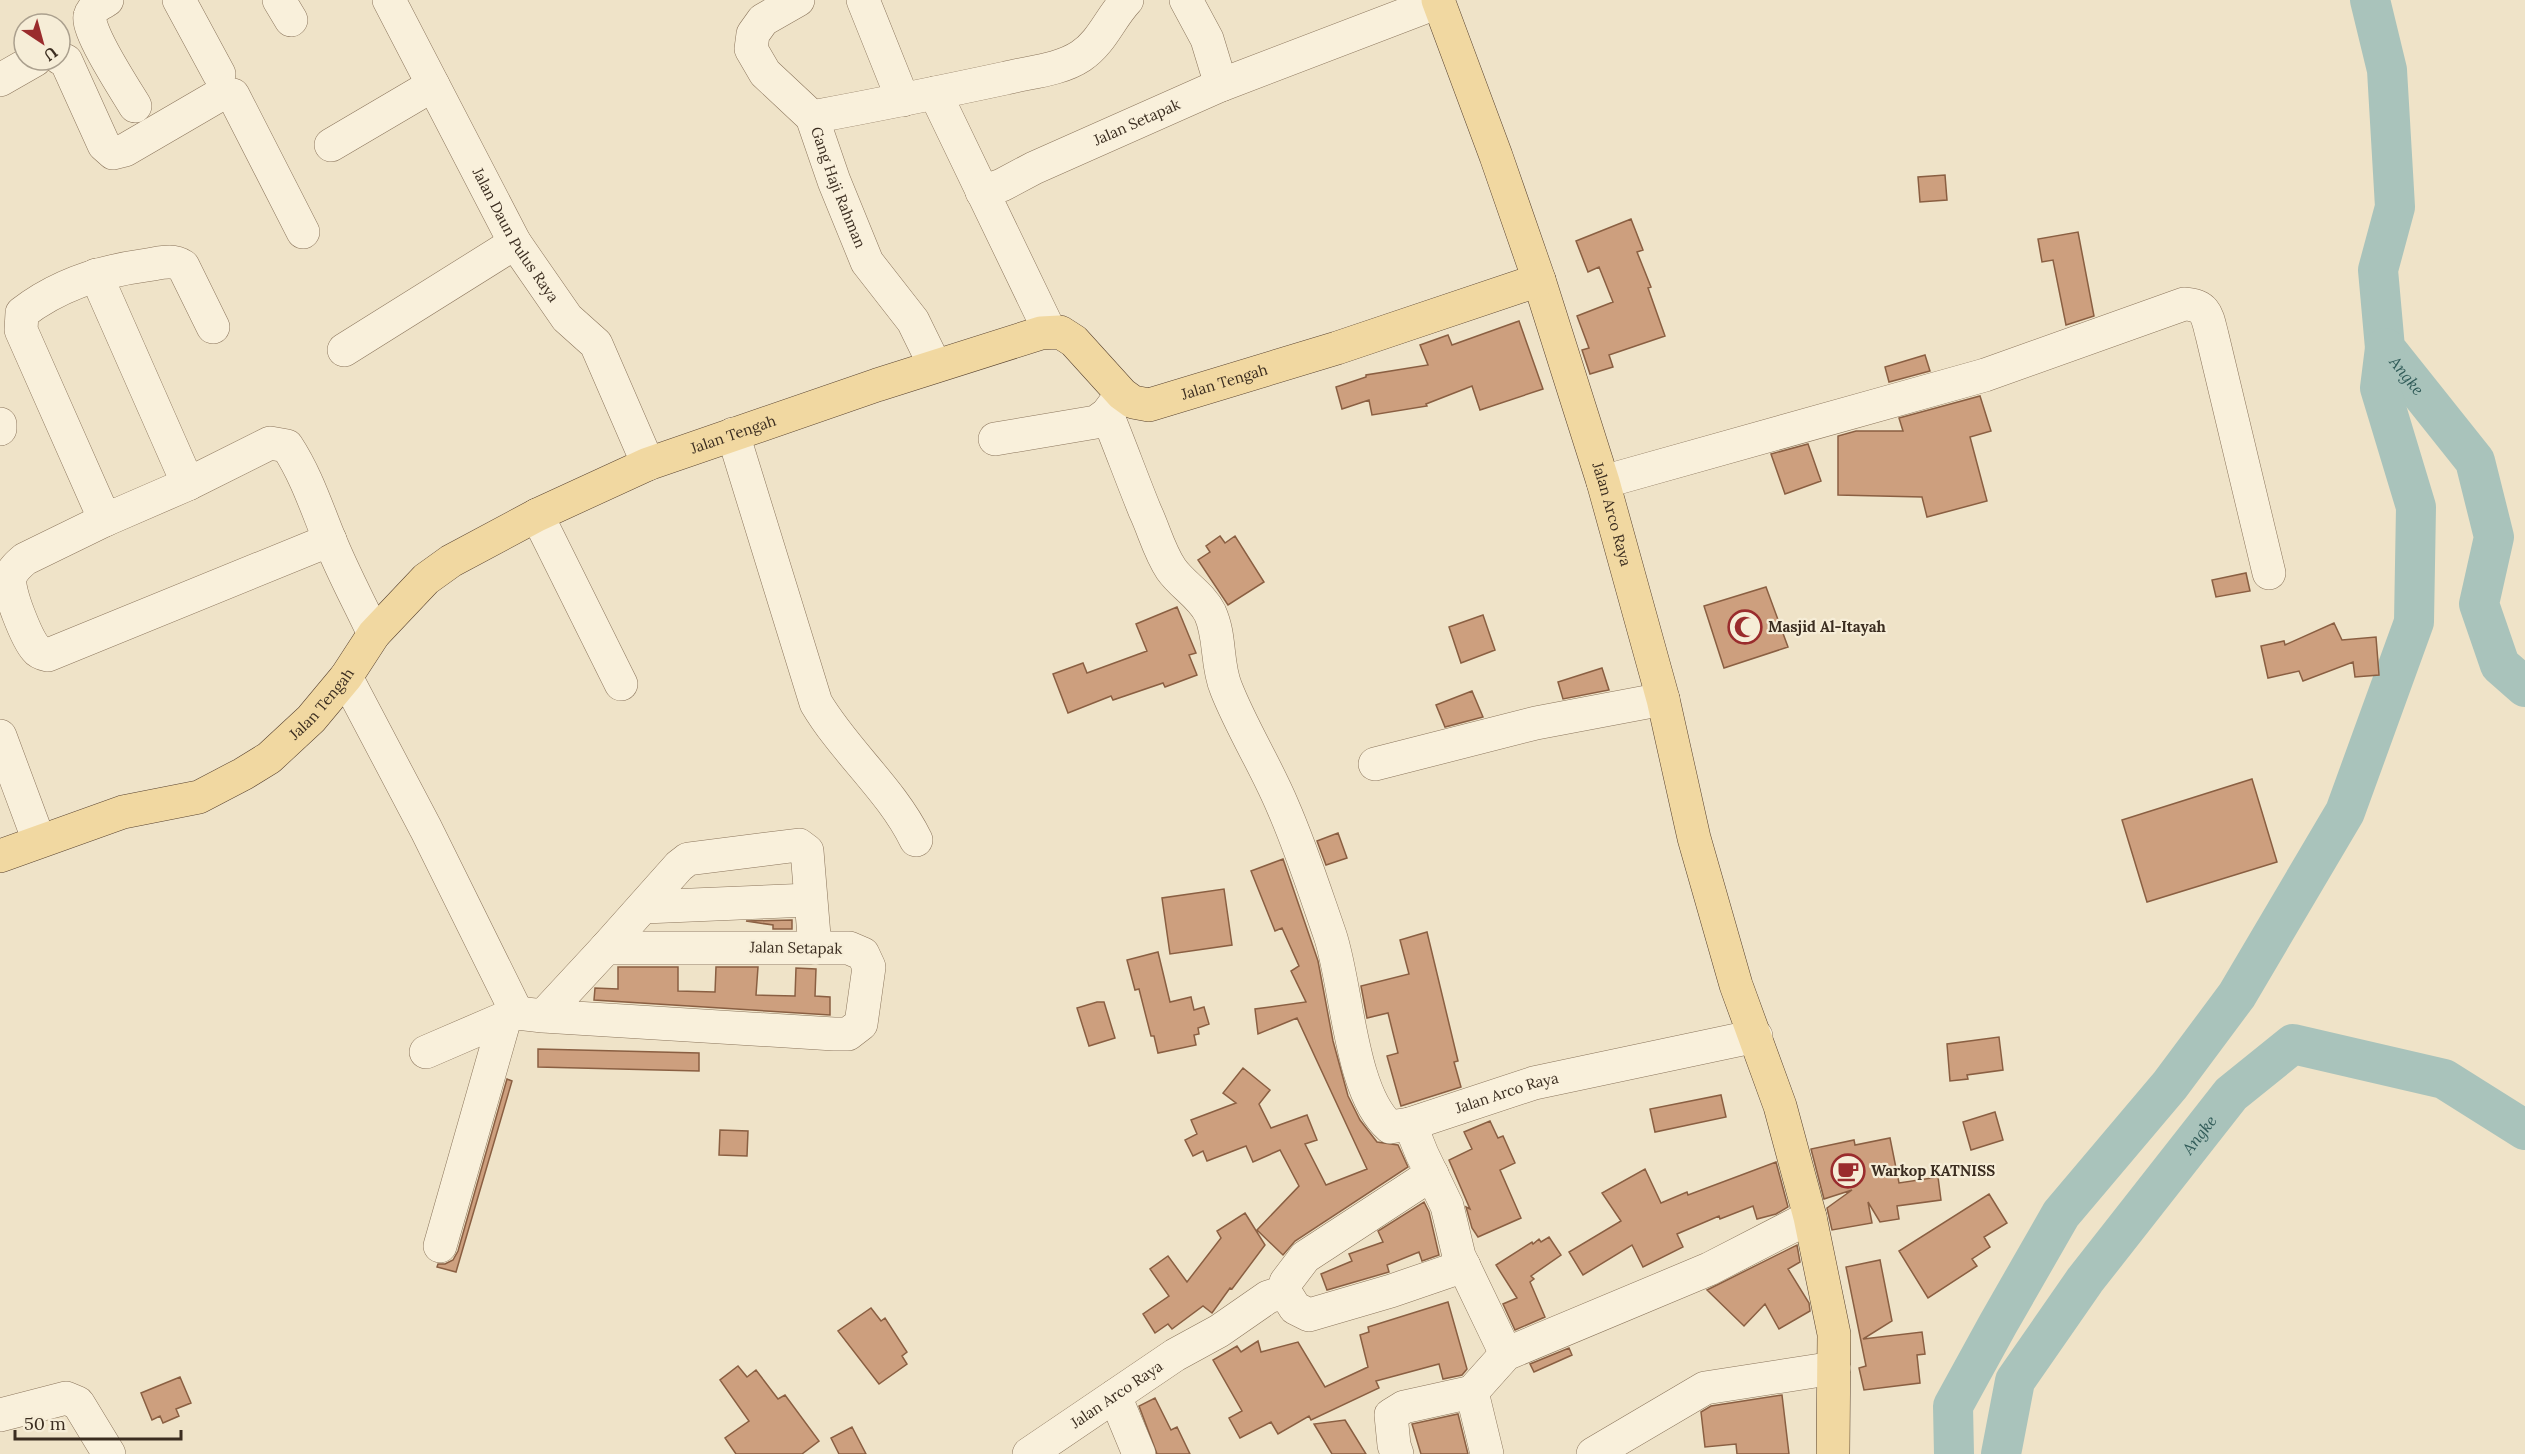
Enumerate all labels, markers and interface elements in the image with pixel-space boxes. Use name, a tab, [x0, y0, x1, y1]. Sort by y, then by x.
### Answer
north arrow	[12, 12, 72, 72]
text: U	[40, 42, 62, 66]
street label: Jalan Setapak	[1089, 94, 1183, 150]
street label: Gang Haji Rahman	[807, 124, 870, 251]
street label: Jalan Daun Pulus Raya	[468, 163, 563, 306]
water label: Angke	[2385, 351, 2429, 399]
street label: Jalan Tengah	[1178, 360, 1270, 404]
street label: Jalan Tengah	[687, 411, 778, 458]
street label: Jalan Arco Raya	[1588, 459, 1636, 568]
mosque icon: Masjid Al-Itayah	[1727, 609, 1763, 645]
place label: Masjid Al-Itayah	[1768, 617, 1887, 636]
street label: Jalan Tengah	[284, 665, 358, 744]
street label: Jalan Setapak	[748, 937, 843, 958]
street label: Jalan Arco Raya	[1452, 1068, 1560, 1118]
water label: Angke	[2177, 1111, 2221, 1159]
cafe icon: Warkop KATNISS	[1830, 1153, 1866, 1189]
place label: Warkop KATNISS	[1871, 1161, 1995, 1180]
street label: Jalan Arco Raya	[1066, 1356, 1166, 1433]
scale bar	[15, 1403, 182, 1441]
text: 50 m	[24, 1412, 66, 1435]

